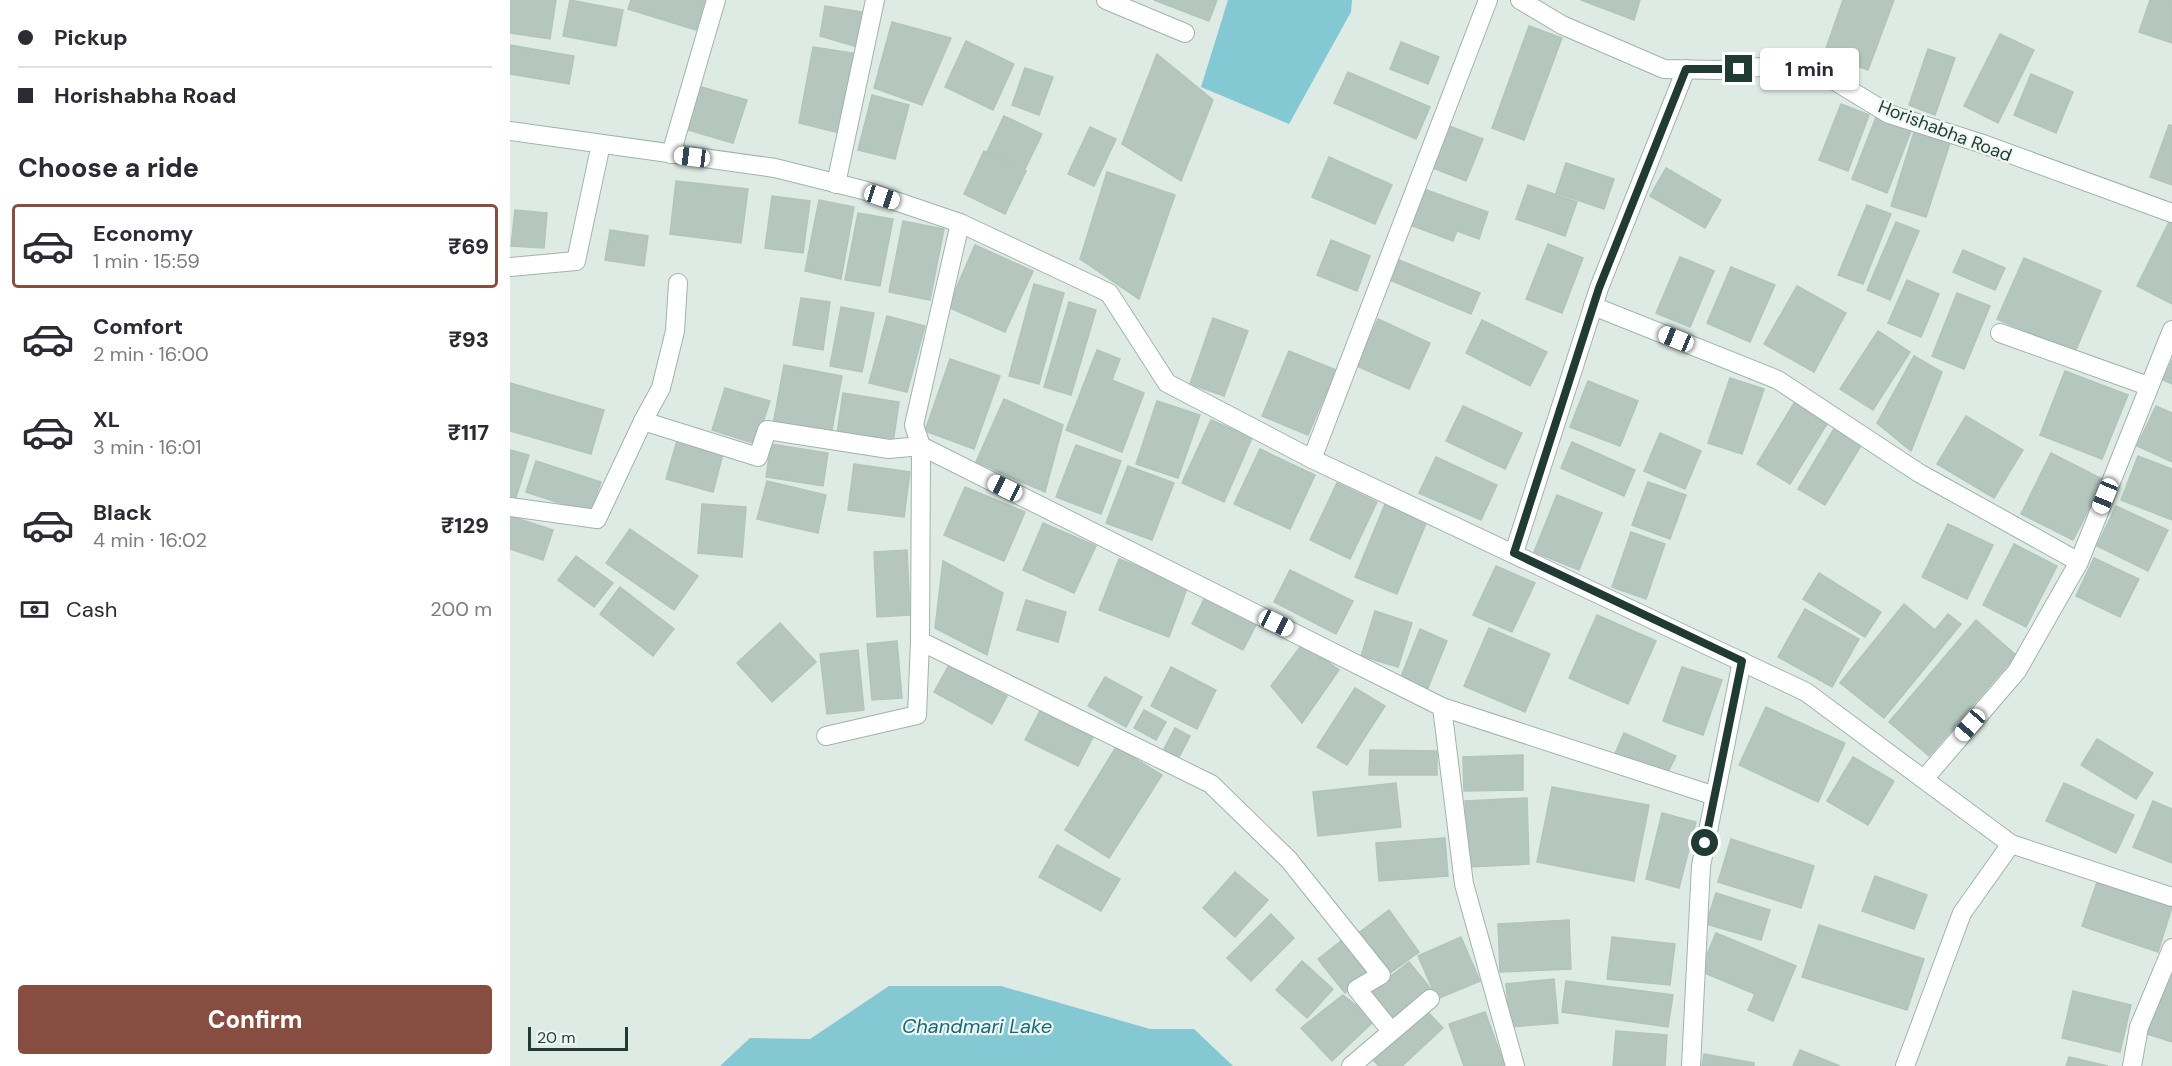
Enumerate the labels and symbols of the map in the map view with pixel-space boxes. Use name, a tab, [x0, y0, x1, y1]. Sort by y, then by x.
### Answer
callout: 1 min	[1760, 48, 1859, 90]
route end	[1725, 55, 1752, 82]
street label: Horishabha Road	[1875, 94, 2015, 168]
car	[673, 146, 711, 168]
car	[862, 183, 902, 211]
car	[1656, 324, 1696, 354]
car	[985, 472, 1025, 504]
car	[2090, 476, 2120, 516]
car	[1256, 607, 1296, 639]
car	[1951, 706, 1989, 744]
route start	[1691, 829, 1718, 856]
water label: Chandmari Lake	[902, 1013, 1052, 1039]
scale bar	[528, 1024, 628, 1052]

